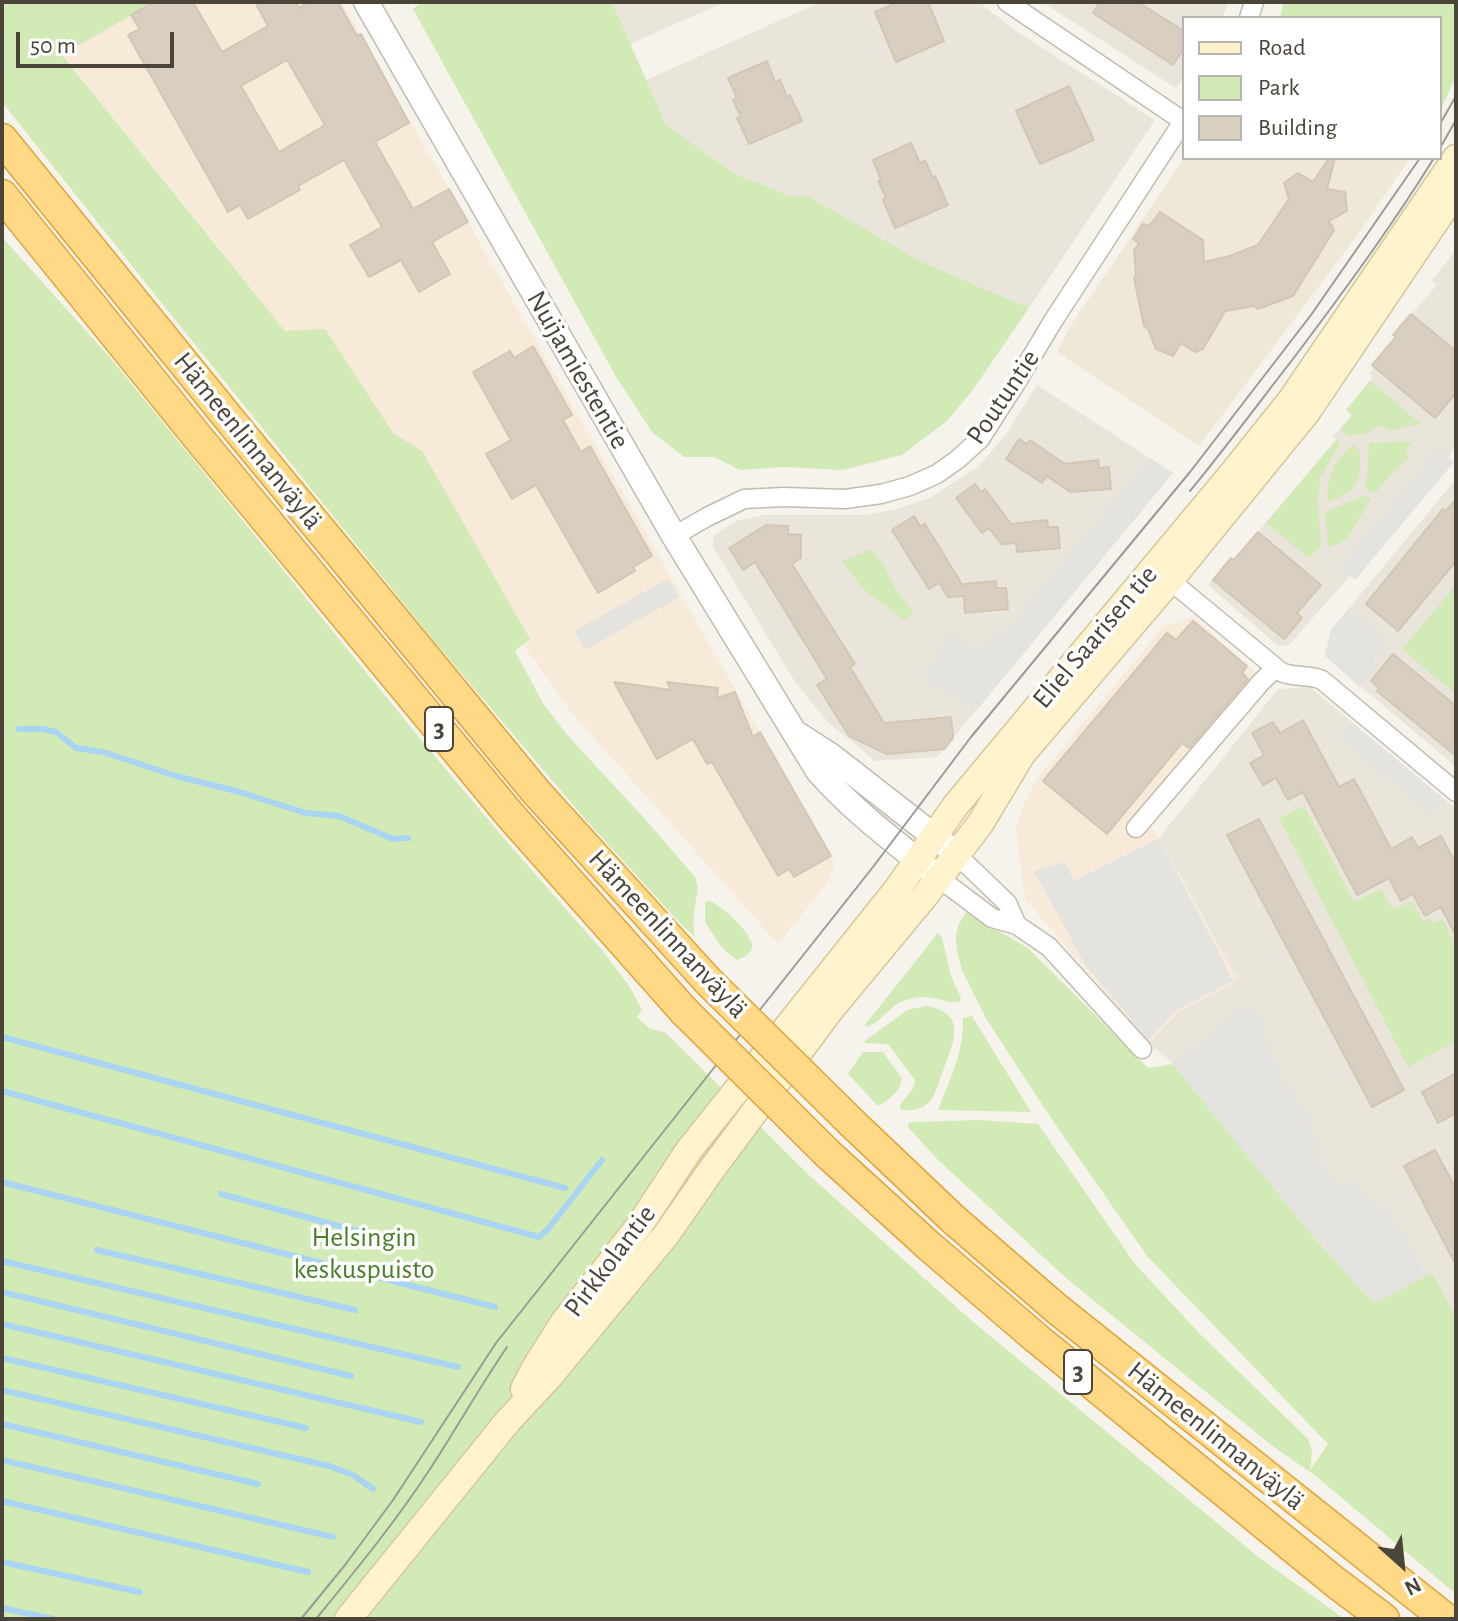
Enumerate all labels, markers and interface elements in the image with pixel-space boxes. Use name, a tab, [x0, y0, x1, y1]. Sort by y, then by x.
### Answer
scale bar	[20, 16, 178, 66]
legend	[1182, 16, 1442, 160]
text: 50 m	[30, 34, 76, 58]
text: Road	[1258, 36, 1306, 60]
text: Park	[1258, 76, 1299, 100]
text: Building	[1258, 116, 1337, 140]
street label: Nuijamiestentie	[519, 285, 637, 455]
street label: Poutuntie	[959, 343, 1047, 451]
street label: Hämeenlinnanväylä	[166, 345, 330, 537]
street label: Eliel Saarisen tie	[1025, 559, 1165, 715]
road number: 3	[425, 707, 453, 751]
street label: Hämeenlinnanväylä	[581, 843, 755, 1025]
street label: Pirkkolantie	[557, 1198, 663, 1324]
park label: Helsingin keskuspuisto	[294, 1221, 434, 1287]
road number: 3	[1064, 1350, 1092, 1394]
street label: Hämeenlinnanväylä	[1120, 1354, 1312, 1518]
north arrow	[1362, 1525, 1442, 1605]
text: N	[1401, 1573, 1425, 1600]

